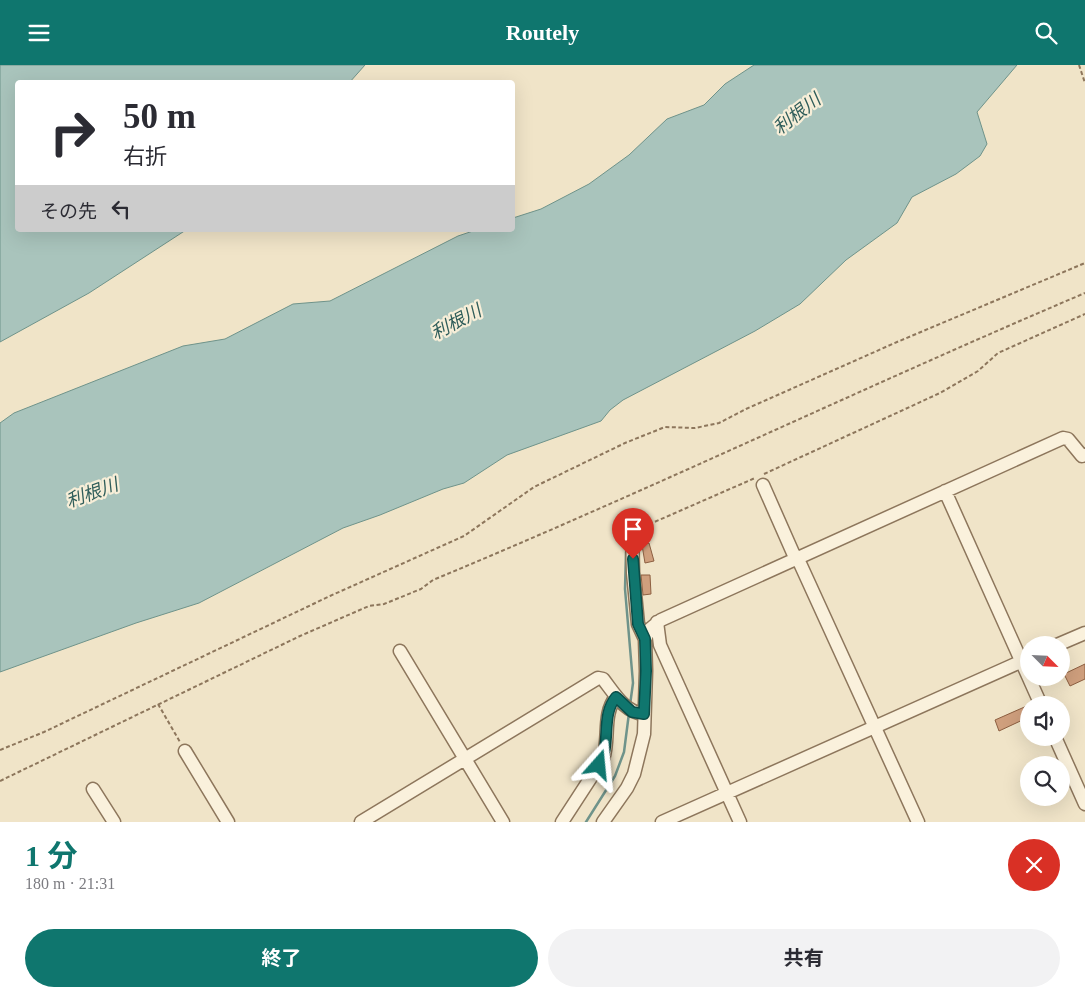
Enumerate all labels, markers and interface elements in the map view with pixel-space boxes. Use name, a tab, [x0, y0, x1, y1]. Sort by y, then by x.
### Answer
icon: menu	[25, 19, 53, 47]
icon: search	[1032, 19, 1060, 47]
text: Routely	[506, 20, 579, 45]
water label: 利根川	[770, 88, 826, 139]
text: 50 m	[123, 97, 196, 136]
icon: right	[40, 100, 105, 165]
text: 右折	[123, 144, 167, 169]
icon: left	[107, 195, 135, 223]
text: その先	[40, 201, 97, 222]
water label: 利根川	[427, 300, 486, 344]
water label: 利根川	[63, 474, 123, 512]
pin	[612, 508, 654, 559]
icon: arrive	[619, 515, 647, 543]
north arrow	[1020, 636, 1070, 686]
map controls	[1020, 636, 1070, 806]
button: sound	[1020, 696, 1070, 746]
position arrow	[572, 738, 624, 790]
button: search	[1020, 756, 1070, 806]
text: 1 分	[25, 839, 78, 872]
button: close	[1008, 839, 1060, 891]
text: 180 m · 21:31	[25, 875, 115, 892]
button: 終了	[25, 929, 538, 987]
button: 共有	[548, 929, 1060, 987]

